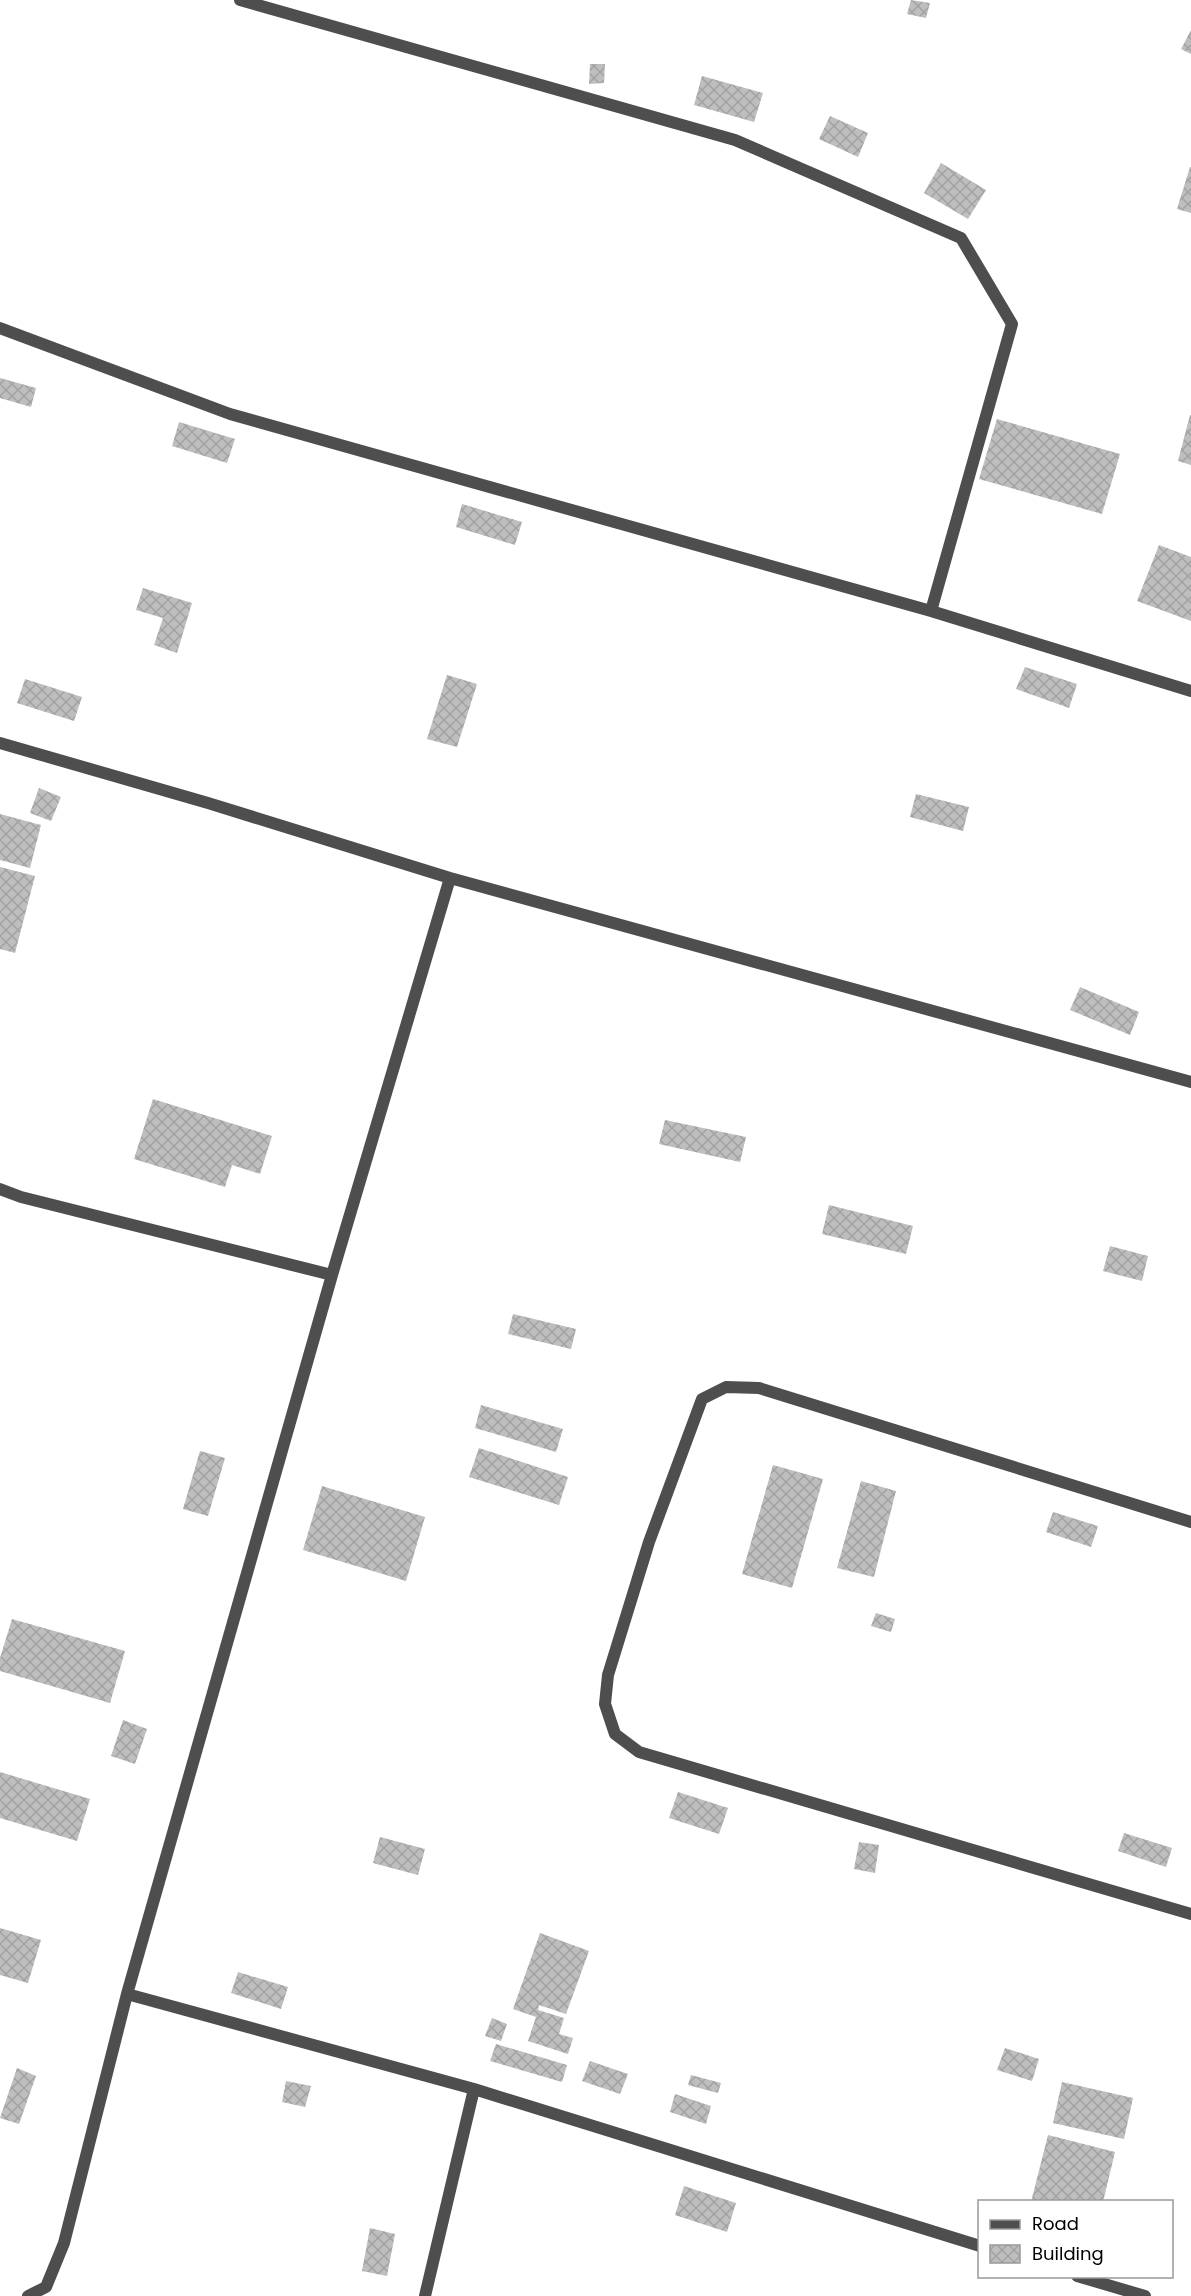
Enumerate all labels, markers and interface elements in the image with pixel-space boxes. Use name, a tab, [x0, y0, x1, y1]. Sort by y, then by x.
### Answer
legend	[978, 2200, 1173, 2278]
text: Road	[1032, 2211, 1079, 2236]
text: Building	[1032, 2241, 1104, 2266]

